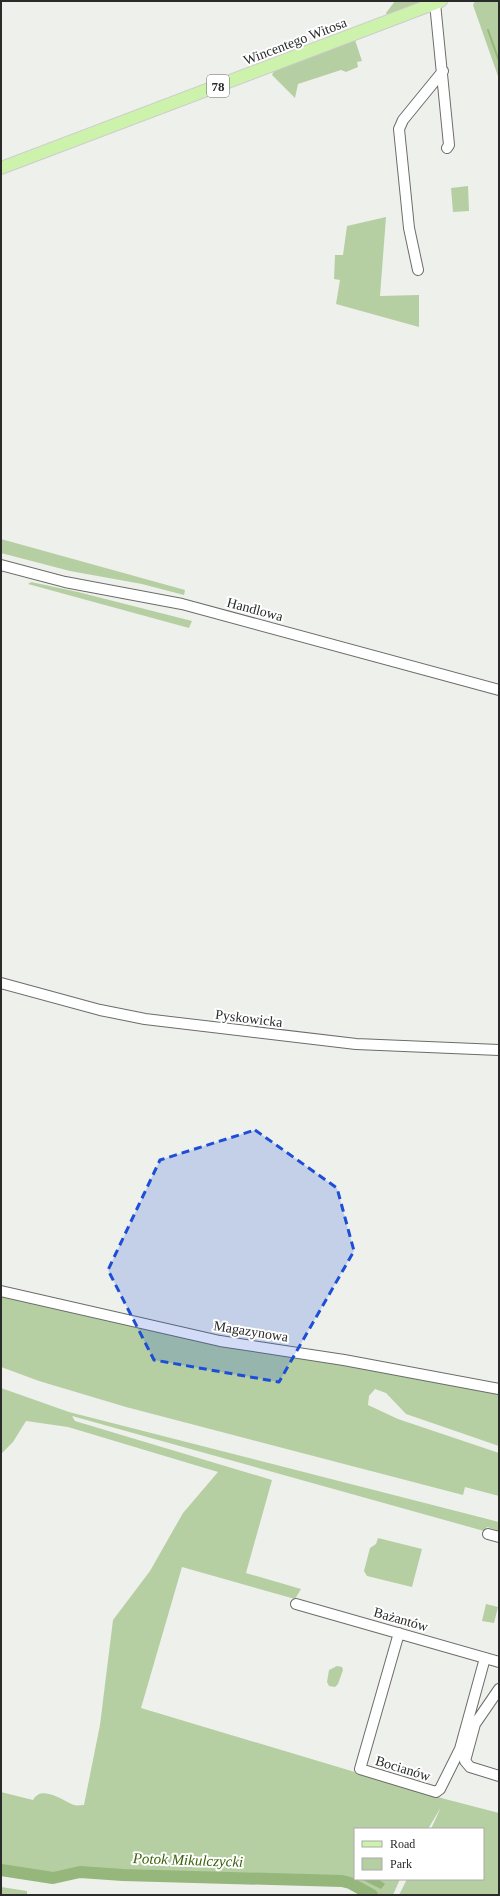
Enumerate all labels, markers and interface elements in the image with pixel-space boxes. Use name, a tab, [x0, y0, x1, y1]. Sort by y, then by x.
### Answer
street label: Wincentego Witosa	[241, 15, 350, 68]
road number: 78	[207, 75, 229, 97]
street label: Handlowa	[225, 595, 285, 624]
street label: Pyskowicka	[214, 1007, 284, 1030]
street label: Magazynowa	[213, 1318, 290, 1345]
street label: Bażantów	[372, 1605, 431, 1635]
street label: Bocianów	[374, 1753, 433, 1784]
legend	[354, 1828, 484, 1880]
text: Road	[390, 1837, 415, 1851]
water label: Potok Mikulczycki	[132, 1850, 243, 1870]
text: Park	[390, 1857, 412, 1871]

